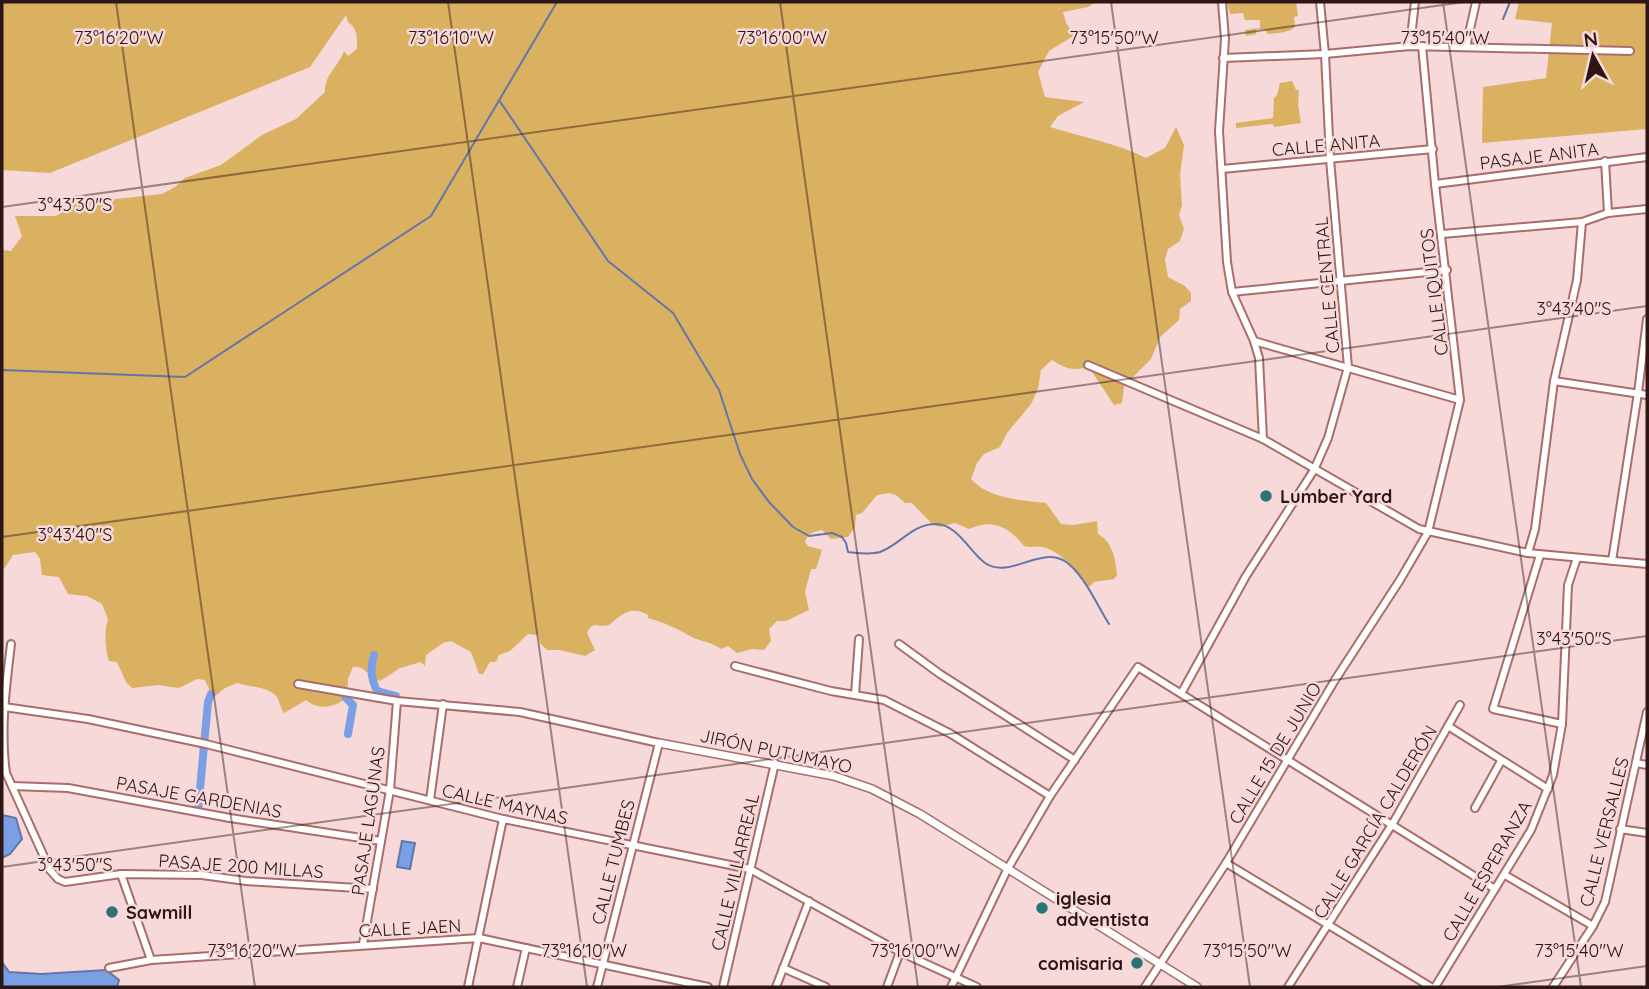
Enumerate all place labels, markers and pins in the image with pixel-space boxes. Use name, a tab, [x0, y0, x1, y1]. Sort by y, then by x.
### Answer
place label: Lumber Yard	[1280, 485, 1392, 508]
marker: Lumber Yard	[1258, 488, 1274, 504]
place label: iglesia adventista	[1056, 887, 1149, 931]
marker: iglesia adventista	[1034, 900, 1050, 916]
place label: Sawmill	[126, 901, 192, 924]
marker: Sawmill	[104, 904, 120, 920]
place label: comisaria	[1038, 952, 1123, 975]
marker: comisaria	[1129, 955, 1145, 971]

